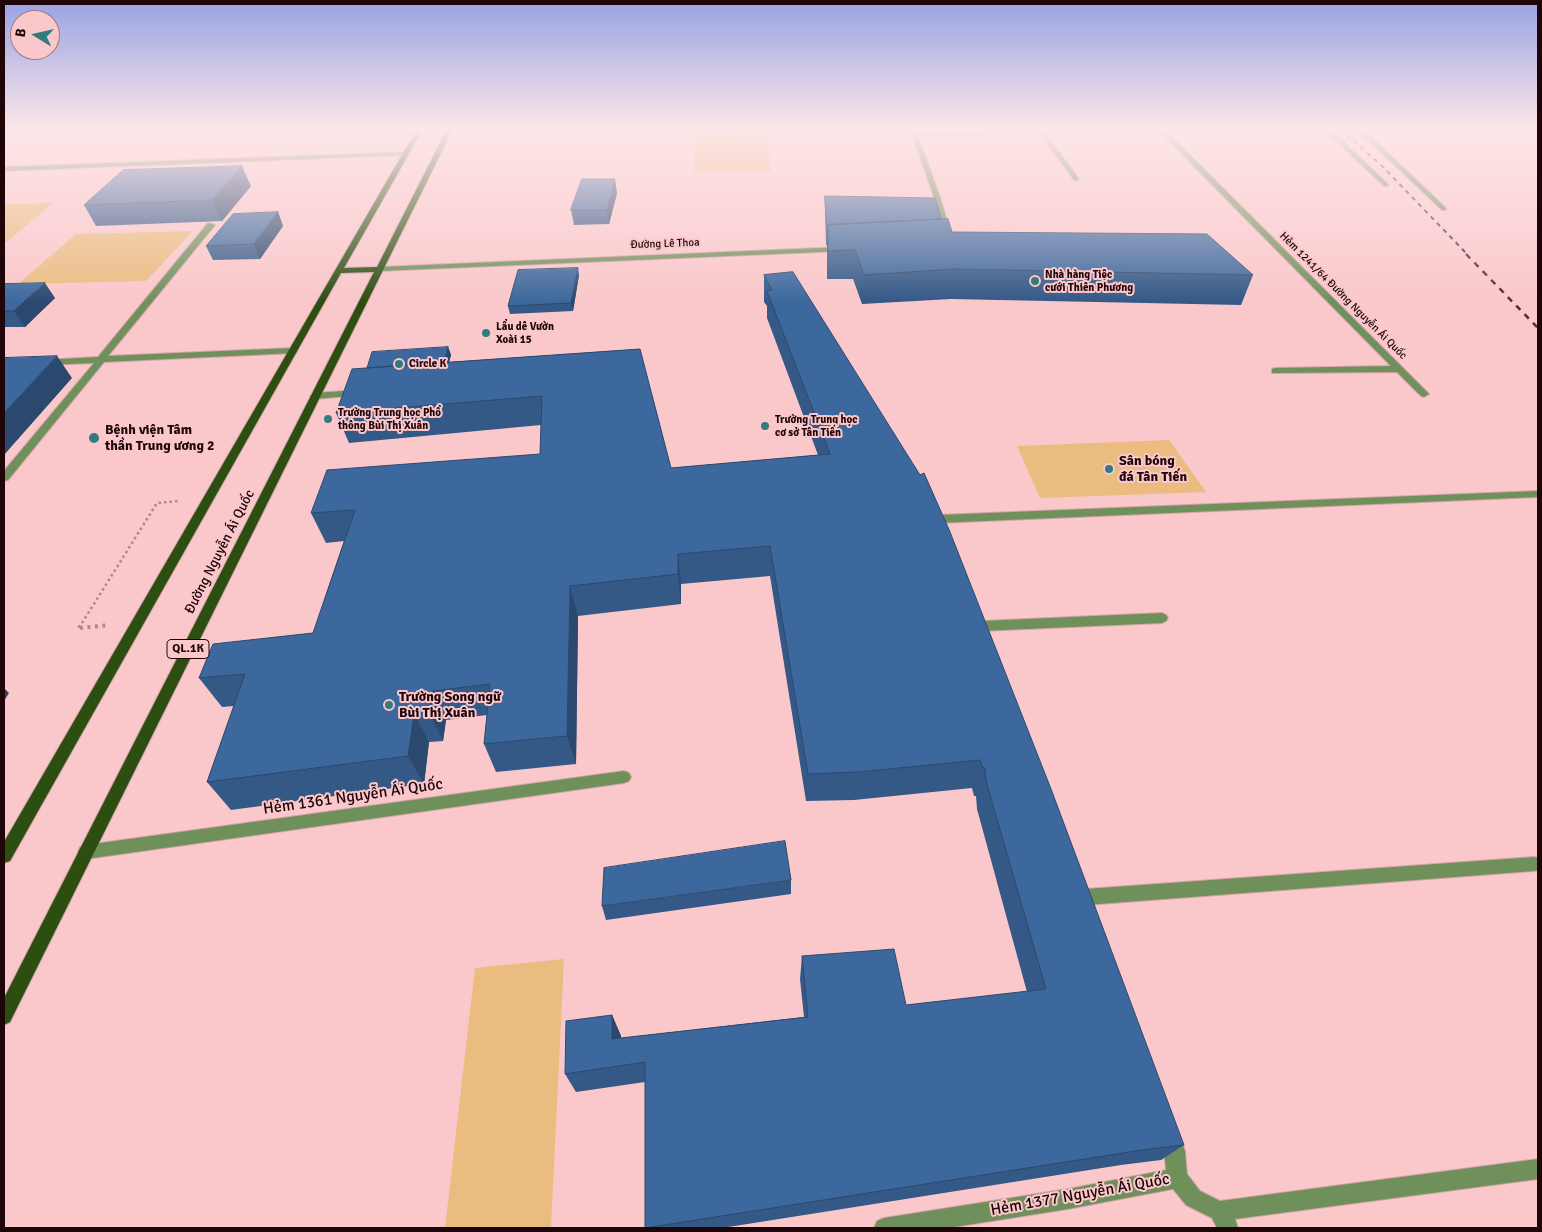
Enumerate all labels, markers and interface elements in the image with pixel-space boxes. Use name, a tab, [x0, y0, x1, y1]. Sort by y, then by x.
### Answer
north arrow	[10, 10, 60, 60]
text: B	[12, 27, 30, 38]
street label: Hẻm 1241/64 Đường Nguyễn Ái Quốc	[1277, 230, 1409, 362]
street label: Đường Lê Thoa	[630, 236, 700, 252]
place label: Nhà hàng Tiệc cưới Thiên Phương	[1045, 268, 1133, 294]
marker: Nhà hàng Tiệc cưới Thiên Phương	[1029, 275, 1041, 287]
place label: Lẩu dê Vườn Xoài 15	[496, 320, 554, 346]
marker: Lẩu dê Vườn Xoài 15	[480, 327, 492, 339]
place label: Circle K	[409, 357, 446, 371]
marker: Circle K	[393, 358, 405, 370]
place label: Trường Trung học Phổ thông Bùi Thị Xuân	[338, 406, 441, 432]
marker: Trường Trung học Phổ thông Bùi Thị Xuân	[322, 413, 334, 425]
place label: Trường Trung học cơ sở Tân Tiến	[775, 413, 857, 439]
marker: Trường Trung học cơ sở Tân Tiến	[759, 420, 771, 432]
place label: Bệnh viện Tâm thần Trung ương 2	[105, 422, 215, 454]
marker: Bệnh viện Tâm thần Trung ương 2	[87, 431, 101, 445]
place label: Sân bóng đá Tân Tiến	[1119, 453, 1187, 486]
marker: Sân bóng đá Tân Tiến	[1103, 463, 1115, 475]
street label: Đường Nguyễn Ái Quốc	[181, 487, 259, 617]
road number: QL.1K	[167, 640, 209, 659]
place label: Trường Song ngữ Bùi Thị Xuân	[399, 689, 501, 722]
marker: Trường Song ngữ Bùi Thị Xuân	[383, 699, 395, 711]
street label: Hẻm 1361 Nguyễn Ái Quốc	[262, 775, 444, 819]
street label: Hẻm 1377 Nguyễn Ái Quốc	[989, 1170, 1171, 1220]

